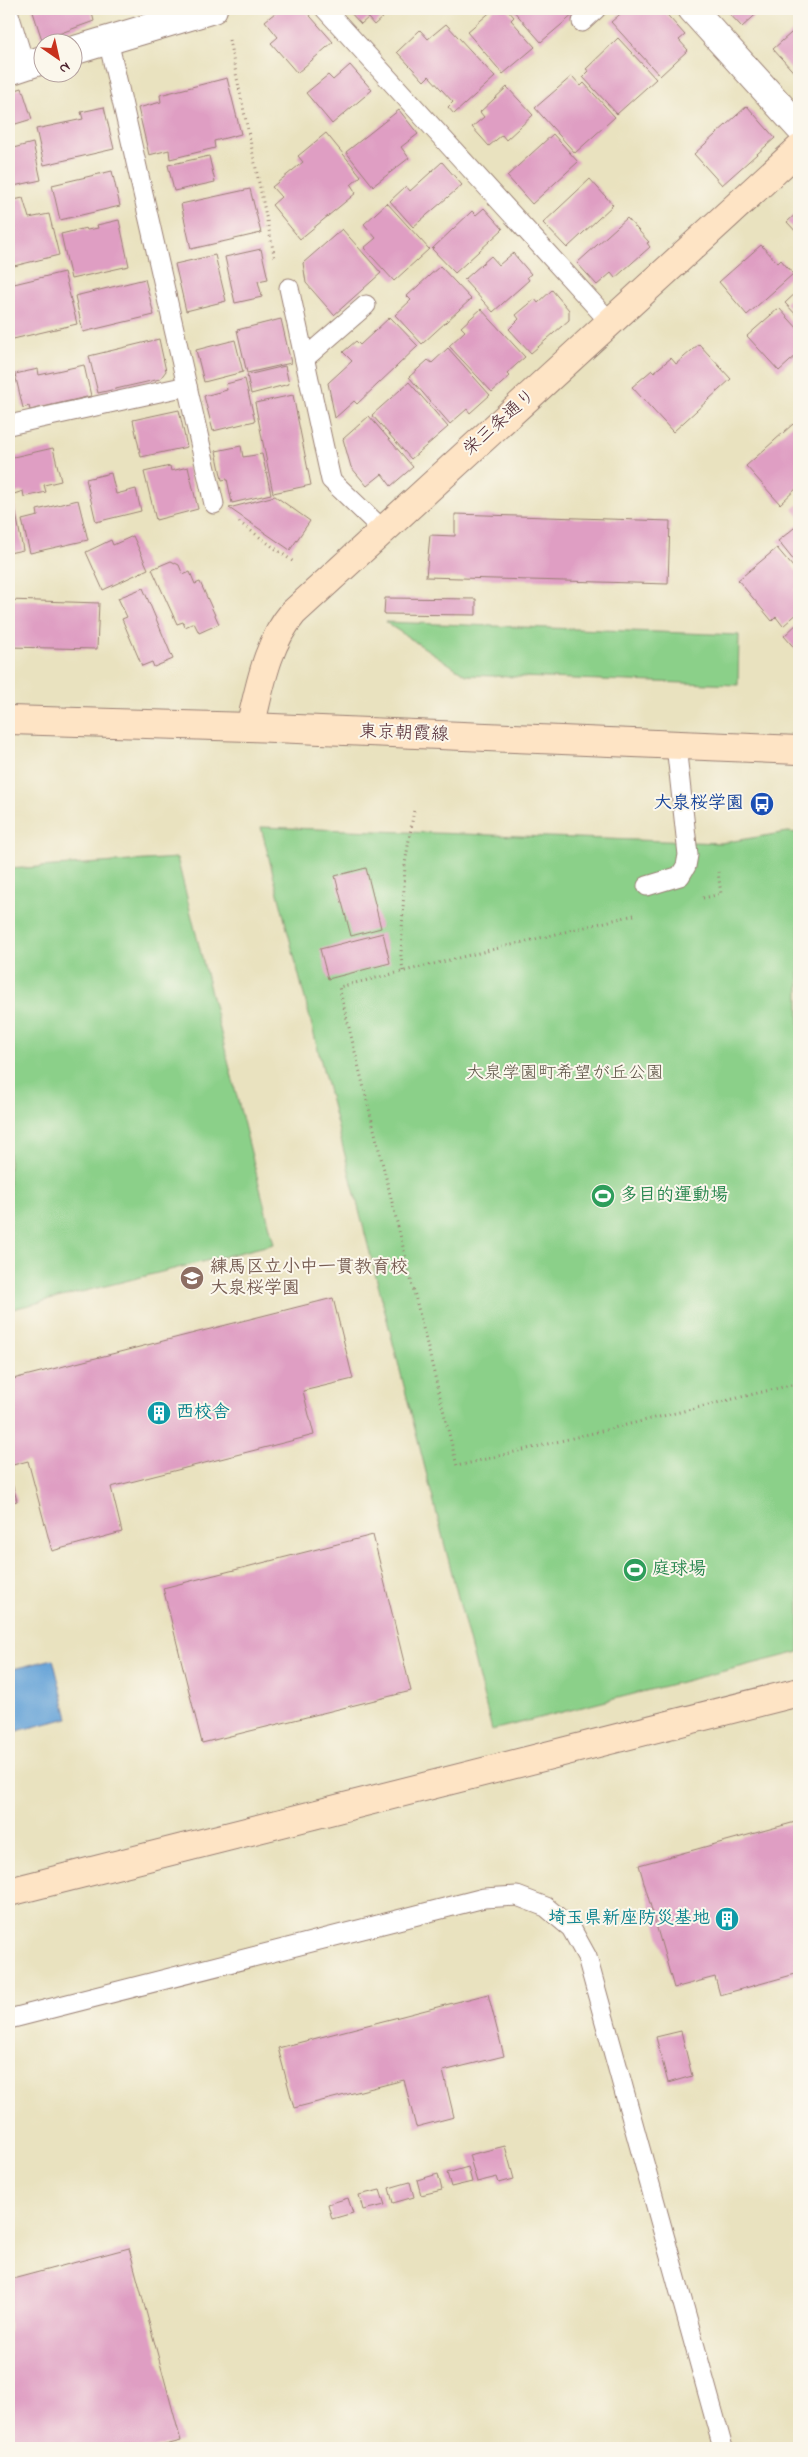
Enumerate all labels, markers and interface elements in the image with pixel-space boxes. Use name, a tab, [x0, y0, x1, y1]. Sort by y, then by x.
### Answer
north arrow	[32, 32, 82, 82]
text: N	[55, 56, 74, 79]
street label: 栄三条通り	[458, 383, 542, 463]
street label: 東京朝霞線	[359, 719, 449, 749]
place label: 大泉桜学園	[654, 791, 744, 817]
bus stop icon: 大泉桜学園	[749, 791, 775, 817]
park label: 大泉学園町希望が丘公園	[466, 1061, 664, 1087]
sports icon: 多目的運動場	[590, 1183, 616, 1209]
place label: 多目的運動場	[620, 1183, 728, 1209]
place label: 練馬区立小中一貫教育校 大泉桜学園	[210, 1255, 408, 1302]
school or university icon: 練馬区立小中一貫教育校 大泉桜学園	[179, 1265, 205, 1291]
building icon: 西校舎	[146, 1400, 172, 1426]
place label: 西校舎	[176, 1400, 230, 1426]
sports icon: 庭球場	[622, 1557, 648, 1583]
place label: 庭球場	[652, 1557, 706, 1583]
place label: 埼玉県新座防災基地	[548, 1906, 710, 1932]
building icon: 埼玉県新座防災基地	[714, 1906, 740, 1932]

